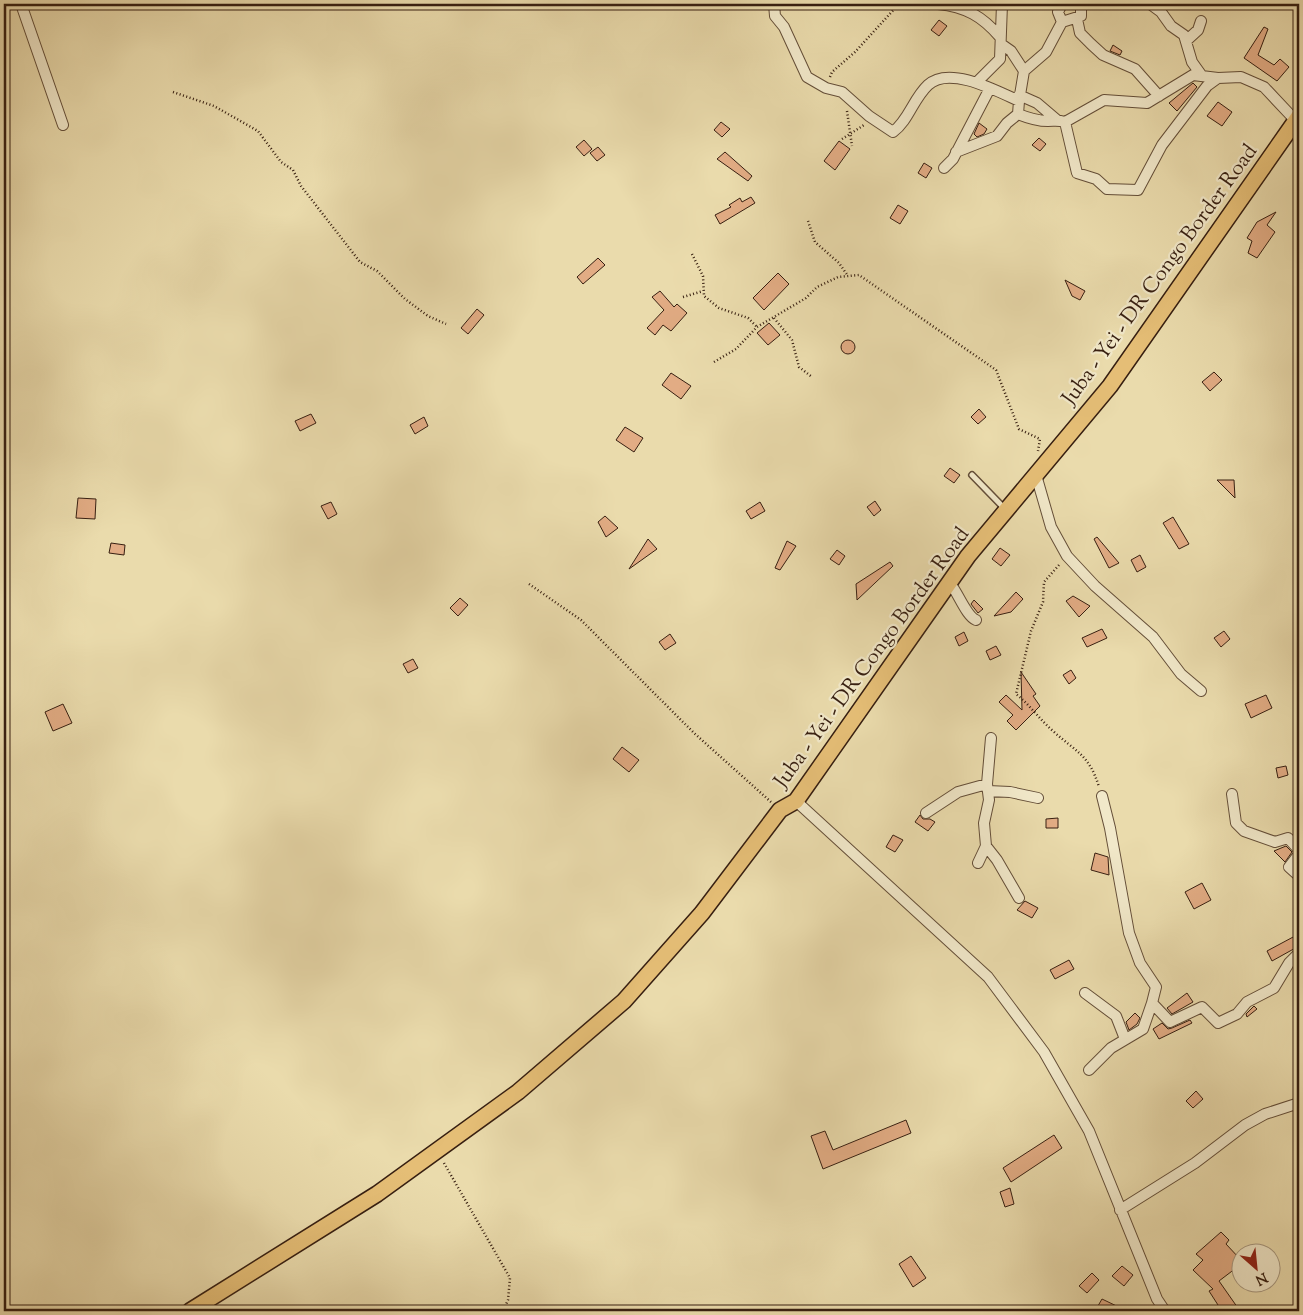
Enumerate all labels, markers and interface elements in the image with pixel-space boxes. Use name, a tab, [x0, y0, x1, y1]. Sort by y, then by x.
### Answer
street label: Juba - Yei - DR Congo Border Road	[1055, 138, 1266, 413]
street label: Juba - Yei - DR Congo Border Road	[767, 521, 978, 796]
north arrow	[1230, 1242, 1280, 1292]
text: N	[1251, 1266, 1271, 1289]

